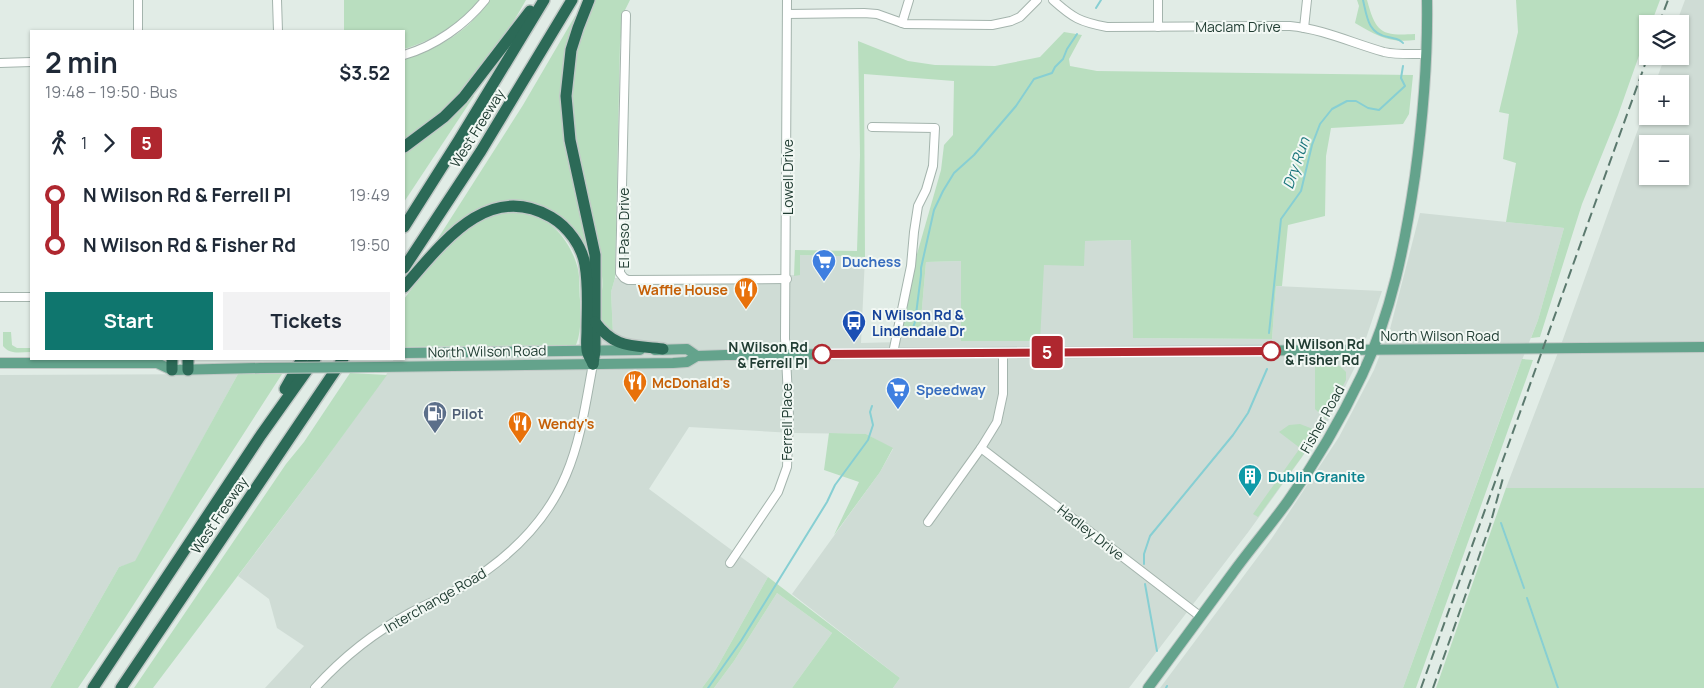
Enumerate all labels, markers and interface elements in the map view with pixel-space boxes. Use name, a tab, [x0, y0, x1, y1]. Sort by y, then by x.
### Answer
map controls	[1639, 15, 1689, 185]
button: layers	[1639, 15, 1689, 65]
street label: Maclam Drive	[1195, 17, 1281, 36]
text: 2 min	[45, 43, 118, 81]
text: $3.52	[339, 60, 390, 86]
button: +	[1639, 75, 1689, 125]
text: 19:48 – 19:50 · Bus	[45, 81, 177, 103]
street label: West Freeway	[445, 85, 509, 171]
icon: walk	[45, 129, 73, 157]
icon: forward	[95, 129, 123, 157]
text: 5	[141, 131, 152, 155]
text: 1	[81, 132, 87, 154]
water label: Dry Run	[1277, 133, 1315, 192]
button: −	[1639, 135, 1689, 185]
street label: Lowell Drive	[778, 139, 797, 215]
text: N Wilson Rd & Ferrell Pl	[83, 182, 291, 208]
text: 19:49	[350, 184, 390, 206]
street label: El Paso Drive	[614, 187, 633, 269]
text: N Wilson Rd & Fisher Rd	[83, 232, 296, 258]
text: 19:50	[350, 234, 390, 256]
supermarket icon: Duchess	[811, 248, 837, 282]
place label: Duchess	[842, 252, 901, 271]
restaurant icon: Waffle House	[733, 276, 759, 310]
place label: Waffle House	[638, 280, 728, 299]
button: Start	[45, 292, 213, 350]
button: Tickets	[223, 292, 390, 350]
place label: N Wilson Rd & Lindendale Dr	[872, 305, 965, 340]
bus stop icon: N Wilson Rd & Lindendale Dr	[841, 309, 867, 343]
street label: North Wilson Road	[1381, 326, 1499, 345]
place label: N Wilson Rd & Fisher Rd	[1285, 334, 1365, 369]
line badge: 5	[1031, 336, 1063, 368]
place label: N Wilson Rd & Ferrell Pl	[728, 337, 808, 372]
street label: North Wilson Road	[427, 340, 547, 362]
text: 5	[1042, 340, 1052, 364]
marker: N Wilson Rd & Fisher Rd	[1261, 341, 1281, 361]
marker: N Wilson Rd & Ferrell Pl	[812, 344, 832, 364]
restaurant icon: McDonald's	[622, 369, 648, 403]
place label: McDonald's	[652, 373, 730, 392]
supermarket icon: Speedway	[885, 376, 911, 410]
place label: Speedway	[916, 380, 986, 399]
street label: Fisher Road	[1295, 382, 1349, 456]
street label: Ferrell Place	[777, 383, 796, 461]
fuel station icon: Pilot	[422, 400, 448, 434]
place label: Pilot	[452, 404, 484, 423]
restaurant icon: Wendy's	[507, 410, 533, 444]
place label: Wendy's	[538, 414, 595, 433]
building icon: Dublin Granite	[1237, 463, 1263, 497]
place label: Dublin Granite	[1268, 467, 1365, 486]
street label: West Freeway	[186, 472, 252, 557]
street label: Hadley Drive	[1054, 500, 1128, 564]
street label: Interchange Road	[381, 563, 489, 637]

